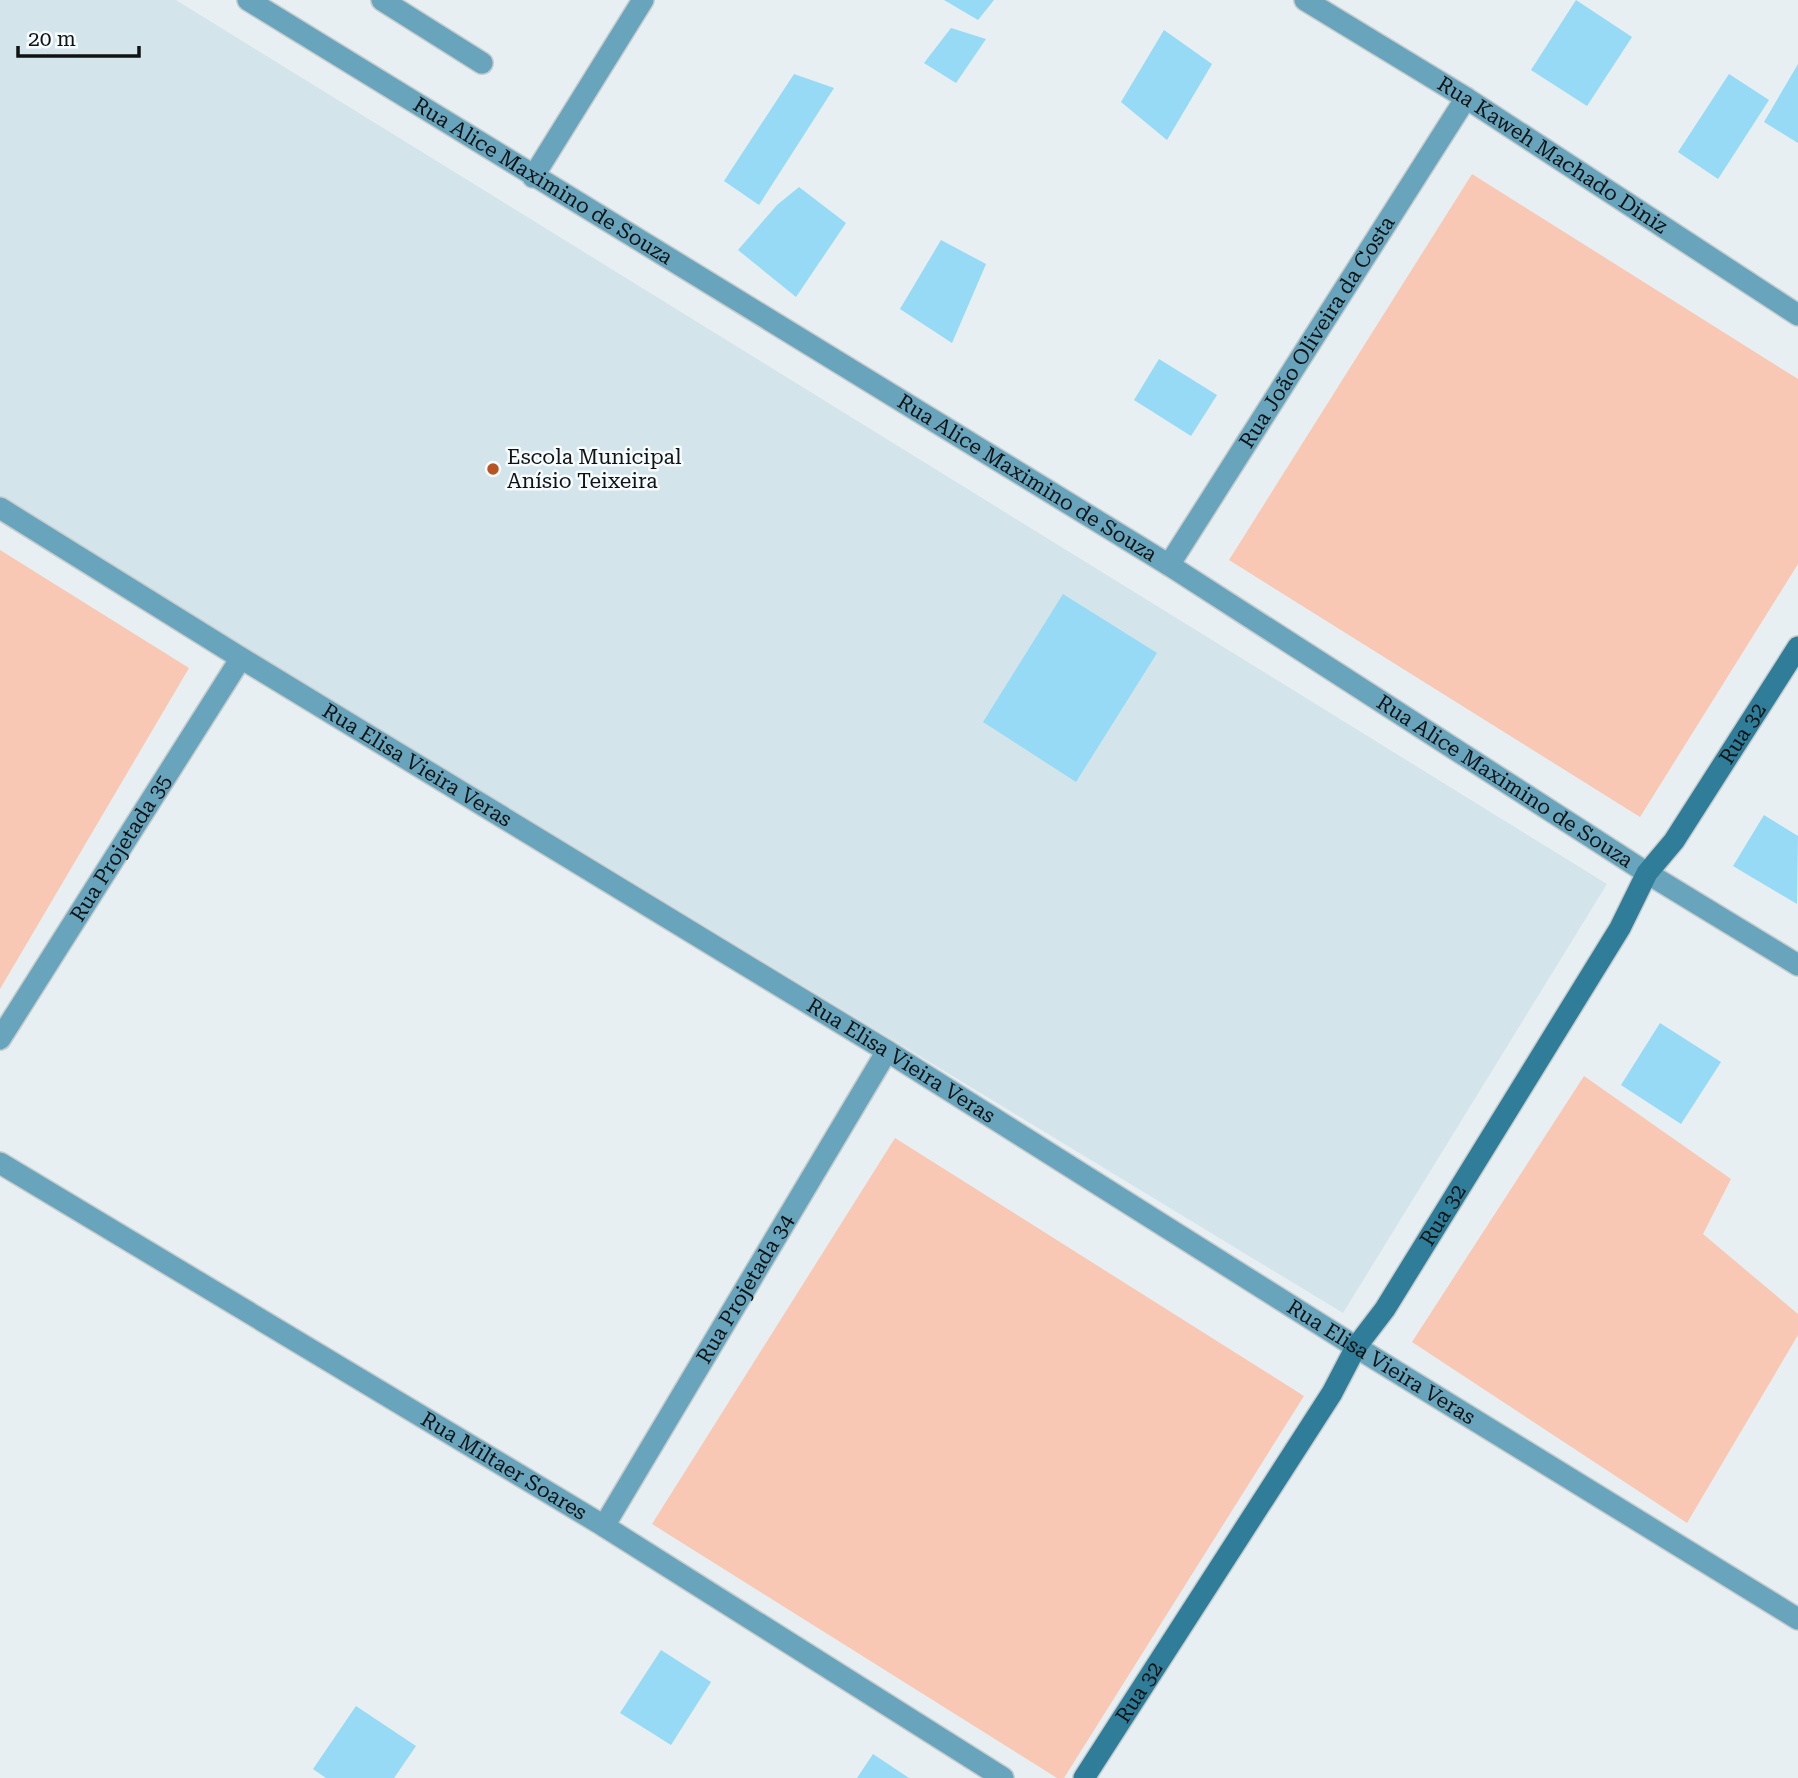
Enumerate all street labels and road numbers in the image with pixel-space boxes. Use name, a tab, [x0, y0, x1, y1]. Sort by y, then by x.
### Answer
street label: Rua Kaweh Machado Diniz	[1433, 72, 1672, 238]
street label: Rua Alice Maximino de Souza	[409, 92, 677, 270]
street label: Rua João Oliveira da Costa	[1235, 211, 1400, 452]
street label: Rua Alice Maximino de Souza	[893, 389, 1162, 567]
street label: Rua Alice Maximino de Souza	[1372, 690, 1638, 873]
street label: Rua Elisa Vieira Veras	[318, 698, 516, 832]
street label: Rua 32	[1714, 699, 1771, 768]
street label: Rua Projetada 35	[65, 770, 176, 926]
street label: Rua Elisa Vieira Veras	[803, 993, 1000, 1128]
street label: Rua 32	[1415, 1180, 1471, 1250]
street label: Rua Projetada 34	[692, 1210, 799, 1368]
street label: Rua Elisa Vieira Veras	[1283, 1295, 1480, 1429]
street label: Rua Miltaer Soares	[417, 1407, 591, 1525]
street label: Rua 32	[1111, 1657, 1168, 1727]

